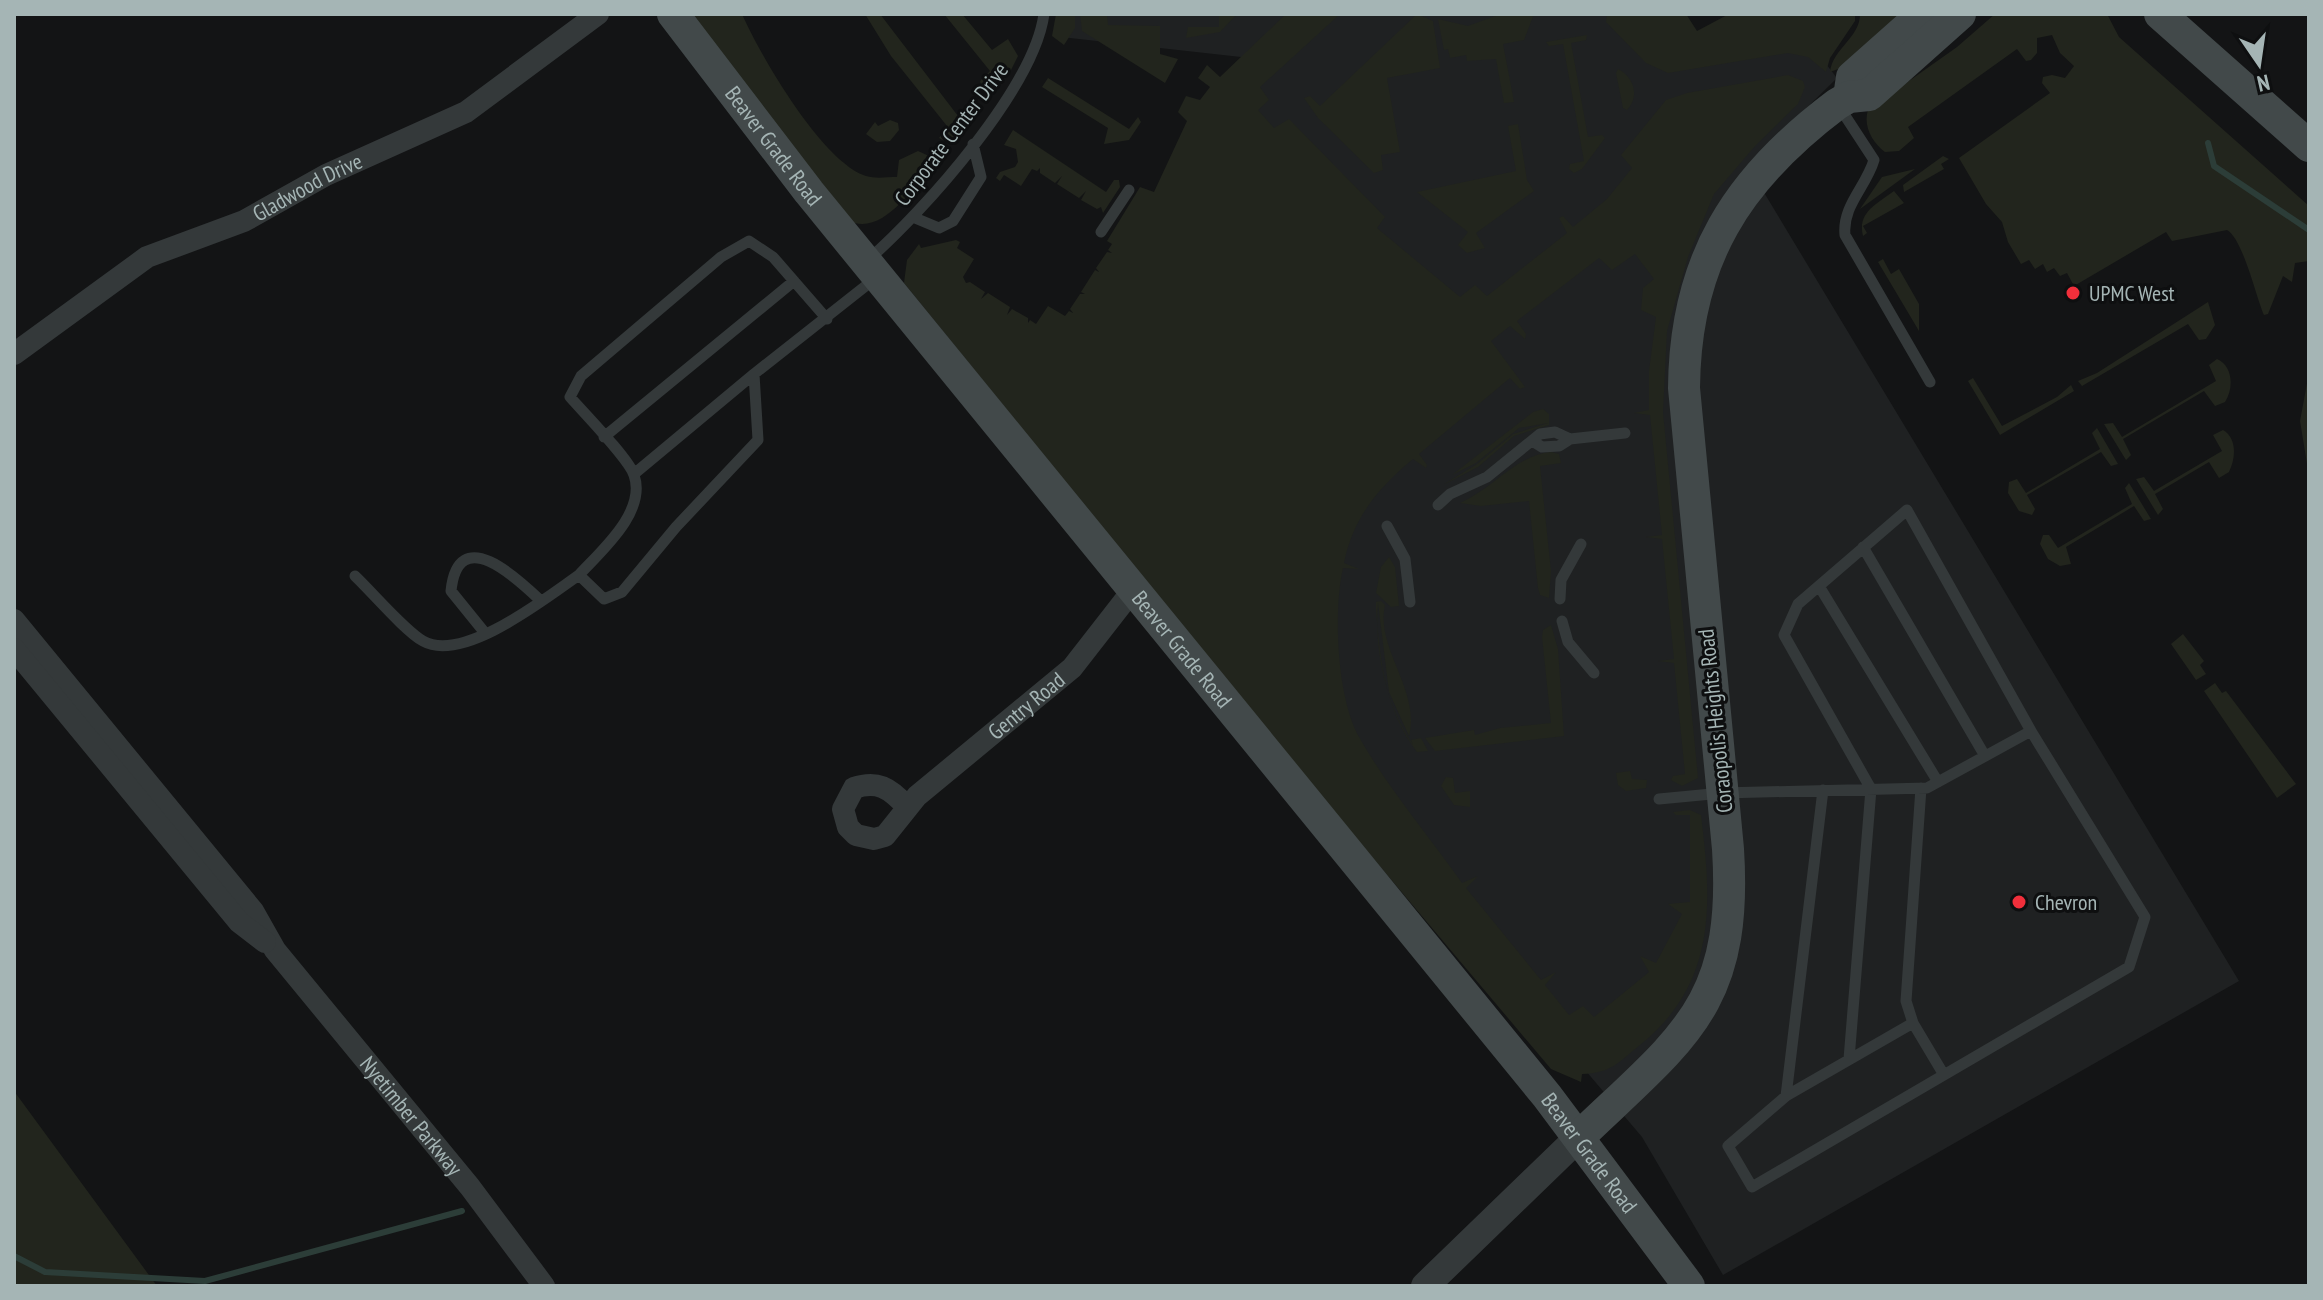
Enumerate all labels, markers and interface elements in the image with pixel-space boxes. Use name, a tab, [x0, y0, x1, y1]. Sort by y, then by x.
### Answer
north arrow	[2219, 24, 2299, 104]
street label: Corporate Center Drive	[888, 57, 1014, 211]
text: N	[2255, 69, 2272, 98]
street label: Beaver Grade Road	[719, 81, 828, 211]
street label: Gladwood Drive	[247, 147, 366, 227]
place label: UPMC West	[2089, 279, 2175, 307]
marker: UPMC West	[2064, 284, 2082, 302]
street label: Beaver Grade Road	[1126, 585, 1238, 713]
street label: Coraopolis Heights Road	[1691, 628, 1739, 814]
street label: Gentry Road	[982, 666, 1071, 746]
place label: Chevron	[2035, 888, 2097, 916]
marker: Chevron	[2010, 893, 2028, 911]
street label: Nyetimber Parkway	[354, 1050, 469, 1182]
street label: Beaver Grade Road	[1535, 1087, 1644, 1219]

